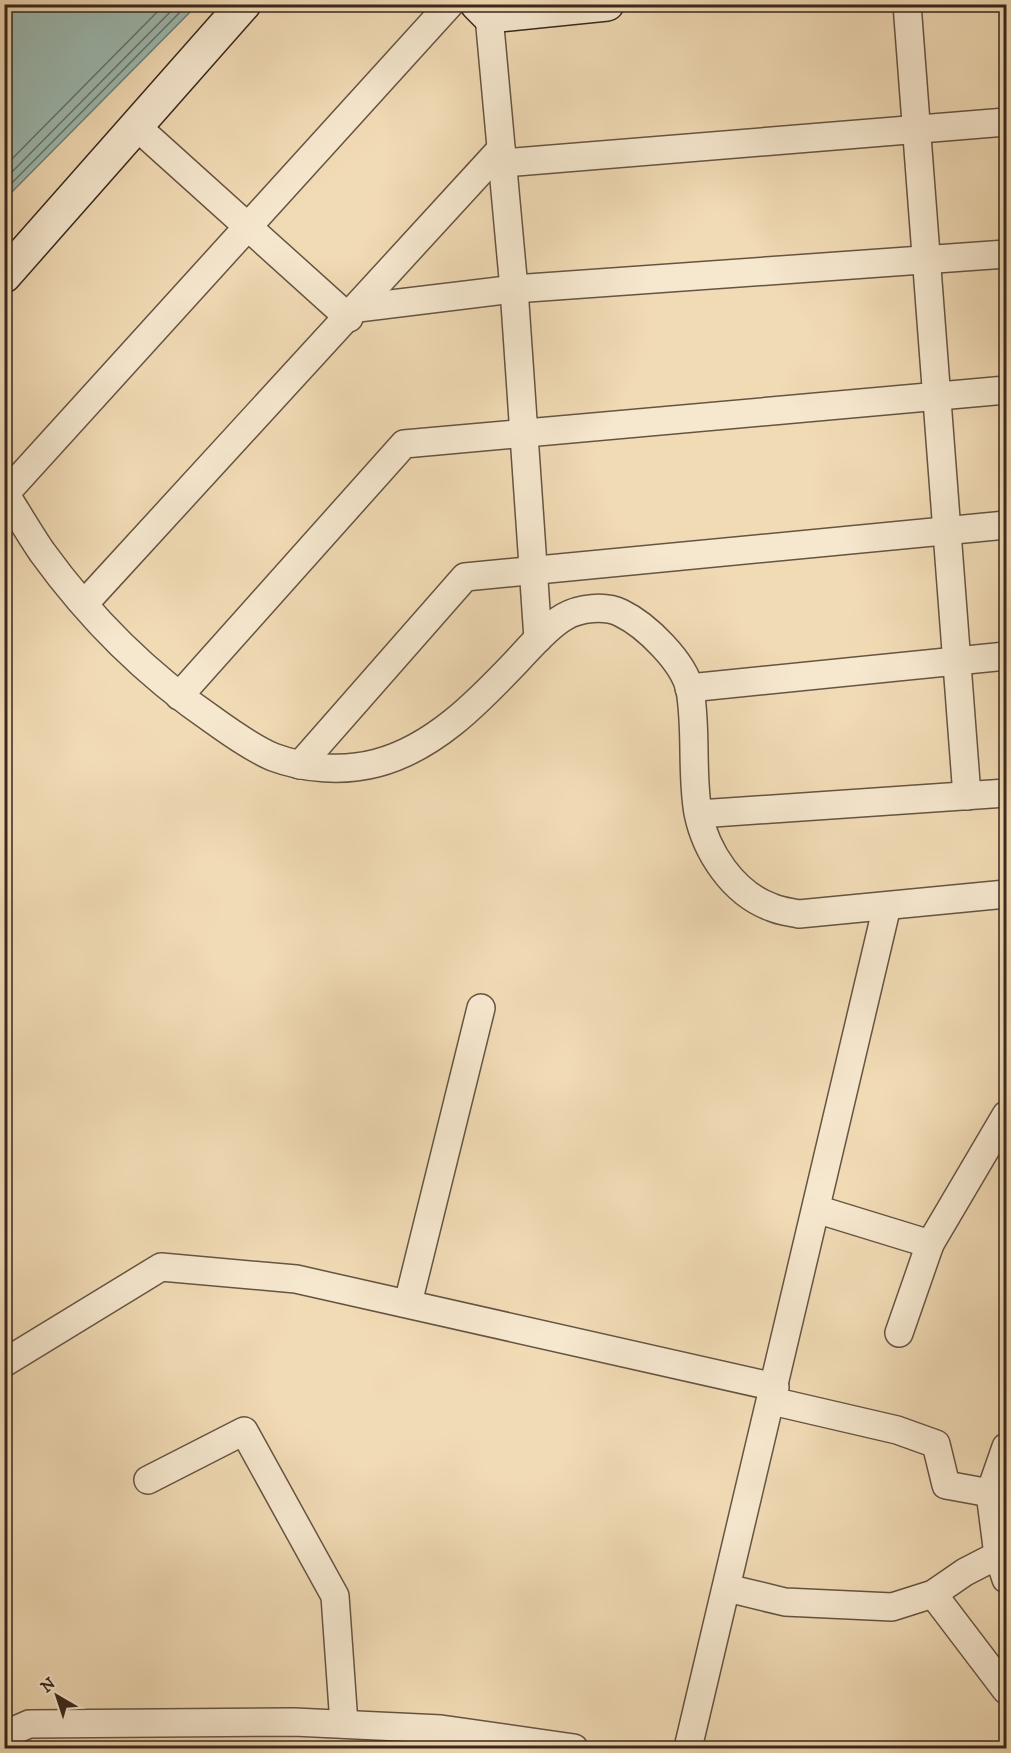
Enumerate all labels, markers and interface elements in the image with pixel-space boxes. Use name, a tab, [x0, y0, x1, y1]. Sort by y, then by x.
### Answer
north arrow	[27, 1666, 87, 1726]
text: N	[37, 1673, 60, 1697]

